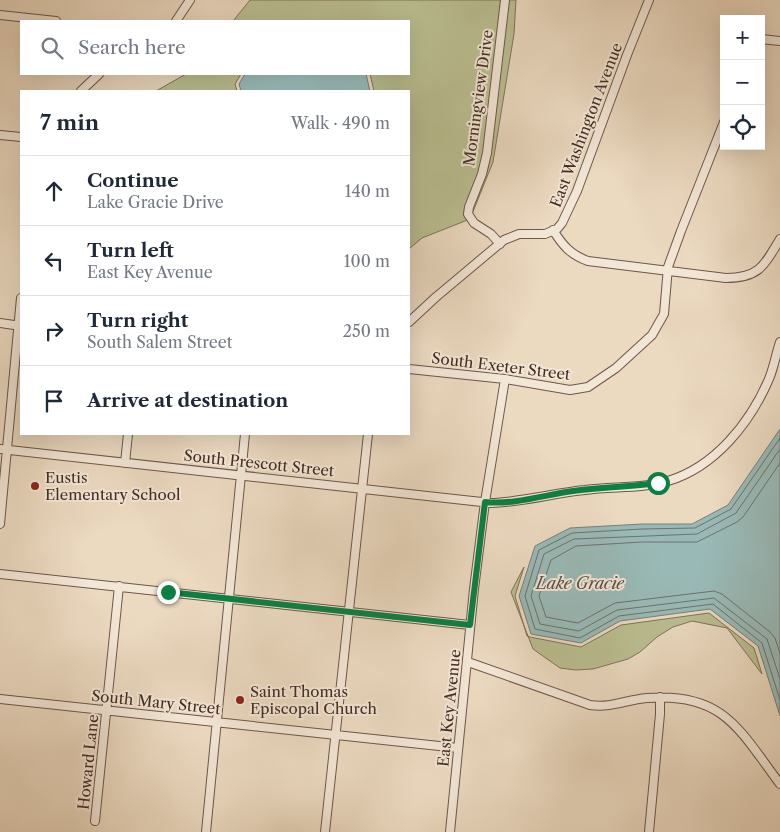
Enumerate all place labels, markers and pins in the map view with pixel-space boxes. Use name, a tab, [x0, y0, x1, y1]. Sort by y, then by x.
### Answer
place label: Eustis Elementary School	[45, 468, 181, 504]
marker: Eustis Elementary School	[29, 480, 41, 492]
place label: Saint Thomas Episcopal Church	[250, 682, 378, 718]
marker: Saint Thomas Episcopal Church	[234, 694, 246, 706]

